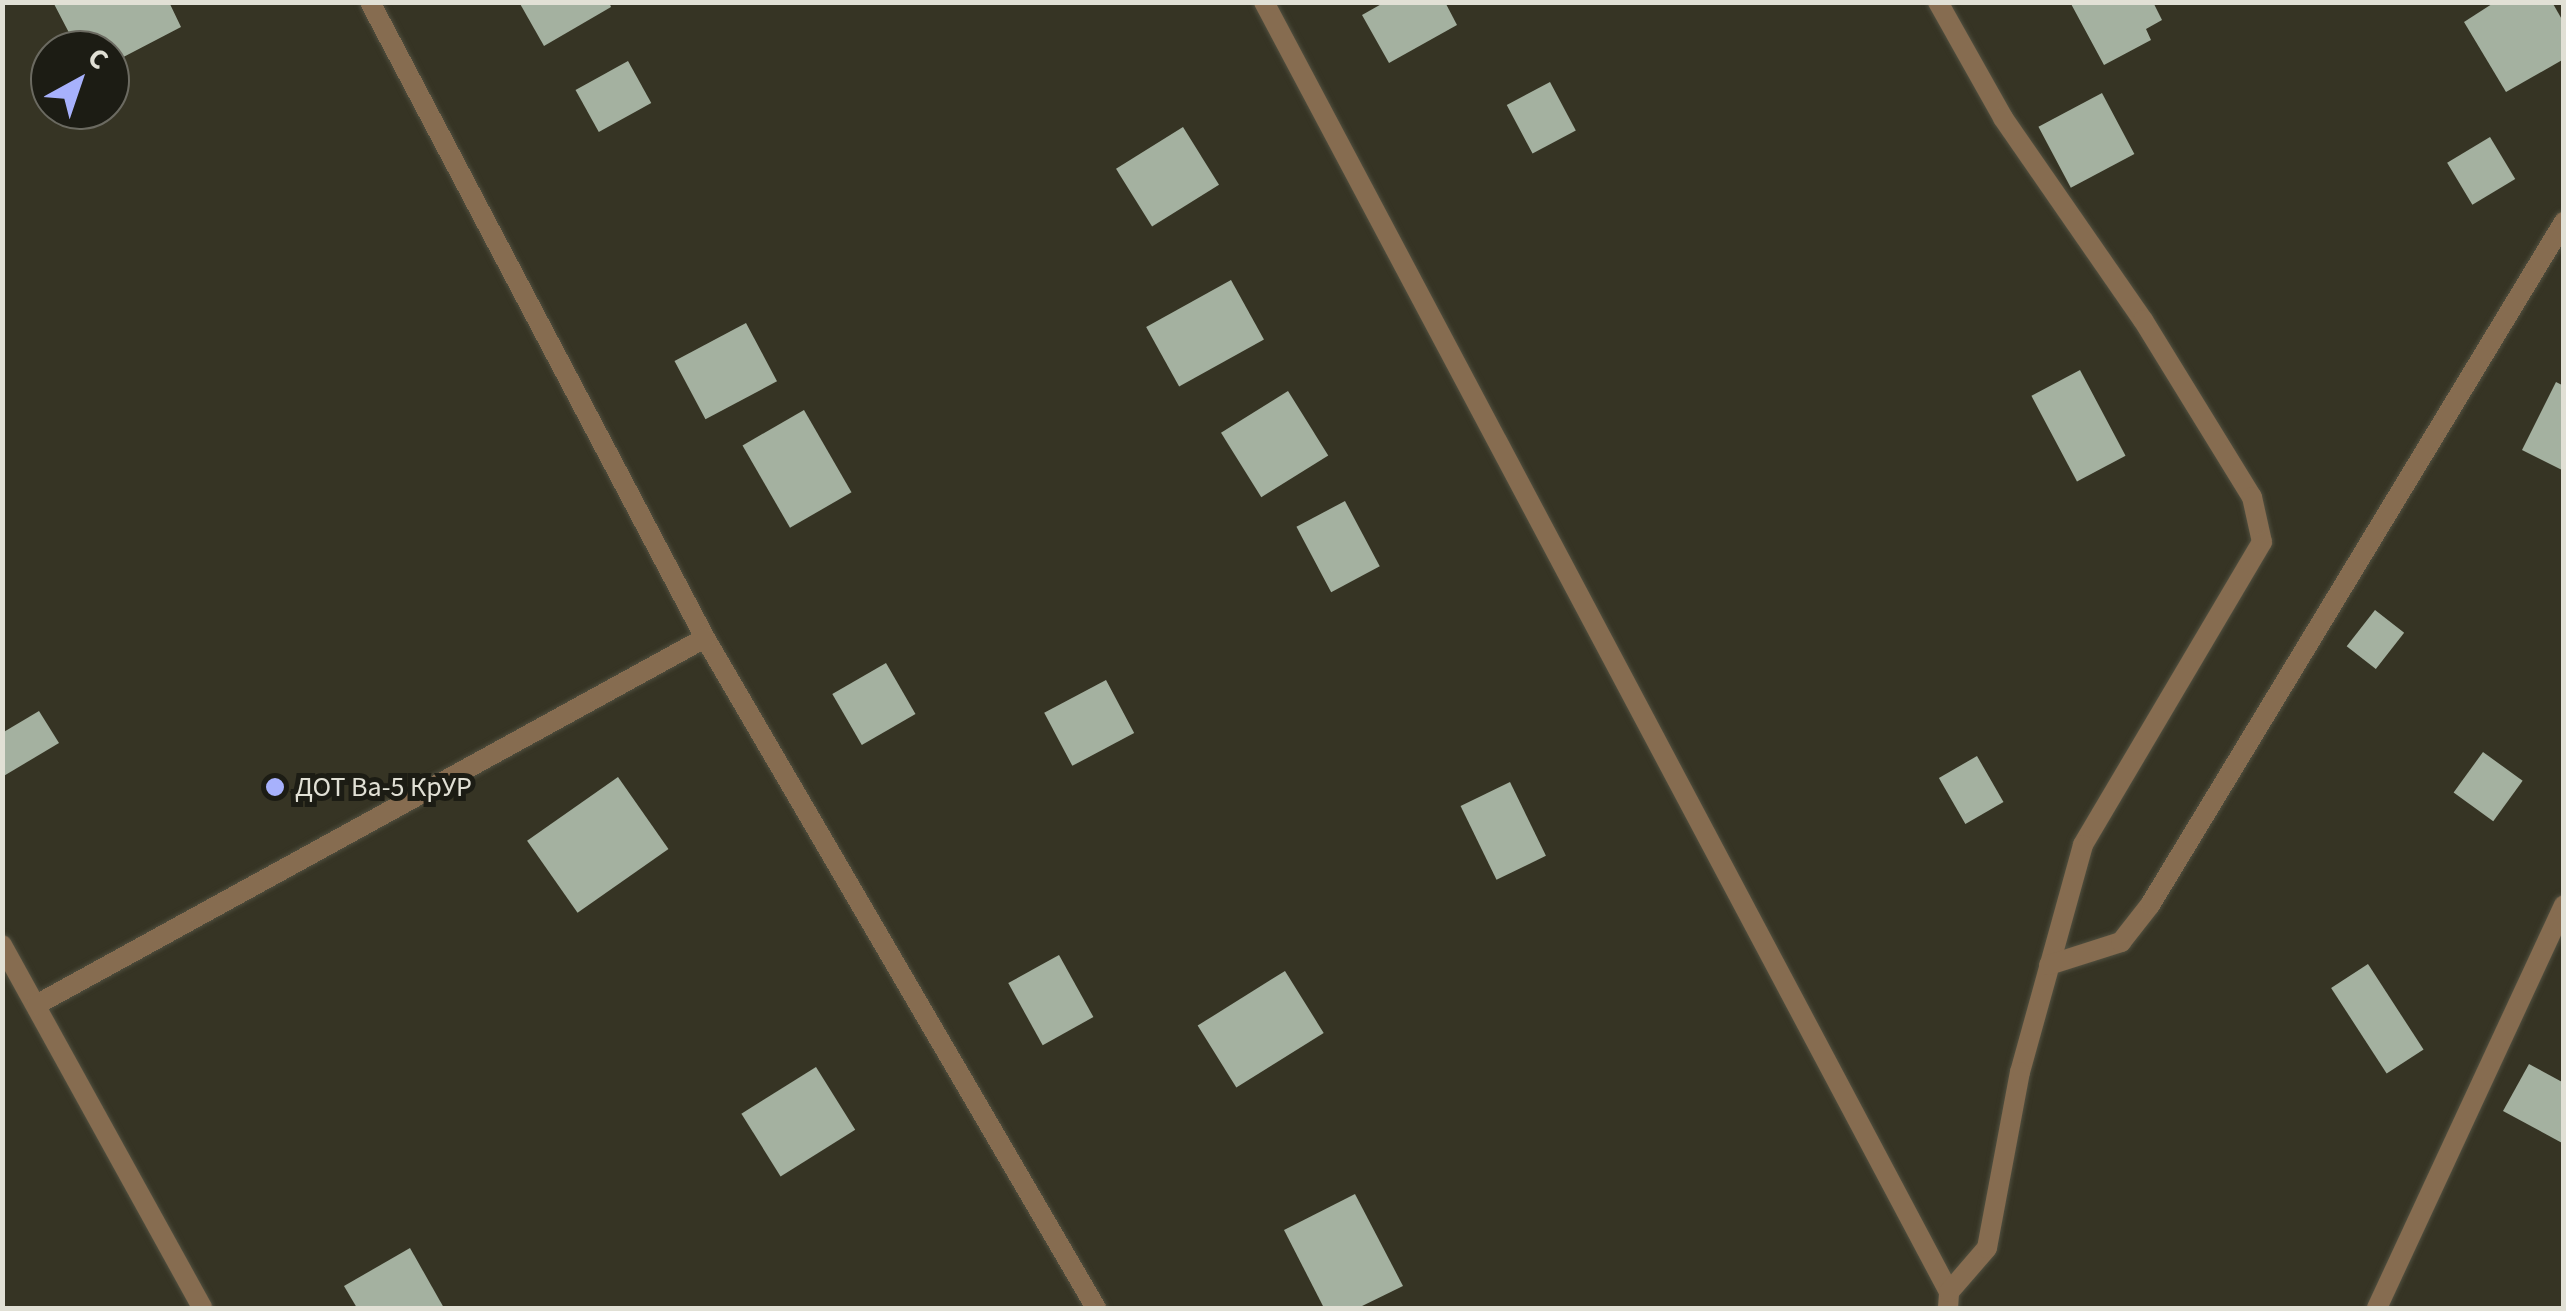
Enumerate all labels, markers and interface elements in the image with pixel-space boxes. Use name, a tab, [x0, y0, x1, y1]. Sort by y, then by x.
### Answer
north arrow	[30, 30, 130, 130]
text: С	[79, 38, 117, 79]
place label: ДОТ Ва-5 КрУР	[295, 770, 472, 804]
marker: ДОТ Ва-5 КрУР	[264, 776, 286, 798]

